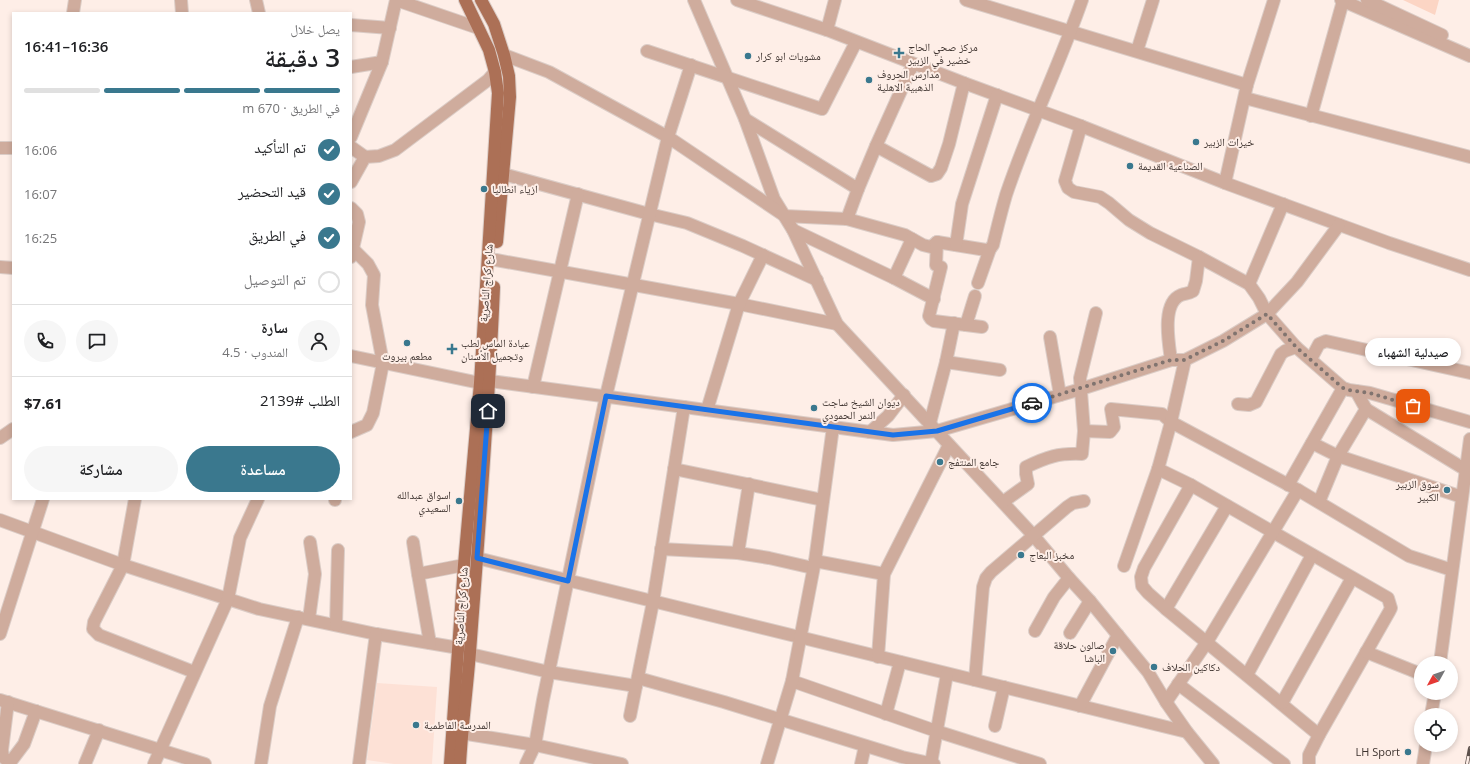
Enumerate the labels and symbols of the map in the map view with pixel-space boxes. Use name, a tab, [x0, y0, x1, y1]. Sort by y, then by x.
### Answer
place label: مركز صحي الحاج خضير في الزبير	[907, 39, 978, 69]
marker: مركز صحي الحاج خضير في الزبير	[893, 47, 905, 59]
place label: مشويات ابو كرار	[755, 48, 821, 63]
marker: مشويات ابو كرار	[743, 51, 753, 61]
place label: مدارس الحروف الذهبية الاهلية	[877, 66, 939, 94]
marker: مدارس الحروف الذهبية الاهلية	[864, 75, 874, 85]
place label: خيرات الزبير	[1203, 134, 1254, 149]
marker: خيرات الزبير	[1191, 137, 1201, 147]
place label: الصناعية القديمة	[1138, 158, 1203, 173]
marker: الصناعية القديمة	[1125, 161, 1135, 171]
place label: ازياء انطاليا	[492, 181, 538, 196]
marker: ازياء انطاليا	[479, 184, 489, 194]
street label: شارع كراج الناصرية	[475, 244, 496, 322]
place label: عيادة الماس لطب وتجميل الأسنان	[461, 335, 530, 363]
marker: مطعم بيروت	[402, 338, 412, 348]
callout: صيدلية الشهباء	[1365, 338, 1461, 366]
marker: عيادة الماس لطب وتجميل الأسنان	[446, 343, 458, 355]
place label: مطعم بيروت	[382, 348, 432, 364]
courier	[1012, 383, 1052, 423]
pin	[1396, 389, 1430, 423]
pin	[471, 394, 505, 428]
place label: ديوان الشيخ ساجت النمر الحمودي	[822, 394, 900, 424]
marker: ديوان الشيخ ساجت النمر الحمودي	[809, 403, 819, 413]
place label: جامع المنتفج	[948, 454, 999, 469]
marker: جامع المنتفج	[935, 457, 945, 467]
place label: سوق الزبير الكبير	[1395, 476, 1439, 504]
marker: سوق الزبير الكبير	[1442, 485, 1452, 495]
place label: اسواق عبدالله السعيدي	[397, 487, 451, 517]
marker: اسواق عبدالله السعيدي	[454, 496, 464, 506]
place label: مخبز البعاج	[1029, 547, 1074, 562]
marker: مخبز البعاج	[1016, 550, 1026, 560]
street label: شارع كراج الناصرية	[450, 567, 471, 645]
place label: صالون حلاقة الباشا	[1053, 637, 1105, 665]
marker: صالون حلاقة الباشا	[1108, 646, 1118, 656]
north arrow	[1414, 656, 1458, 700]
place label: دكاكين الحلاف	[1162, 659, 1220, 674]
marker: دكاكين الحلاف	[1149, 662, 1159, 672]
place label: المدرسة الفاطمية	[424, 717, 491, 732]
marker: المدرسة الفاطمية	[411, 720, 421, 730]
place label: LH Sport	[1355, 744, 1400, 759]
marker: LH Sport	[1403, 747, 1413, 757]

